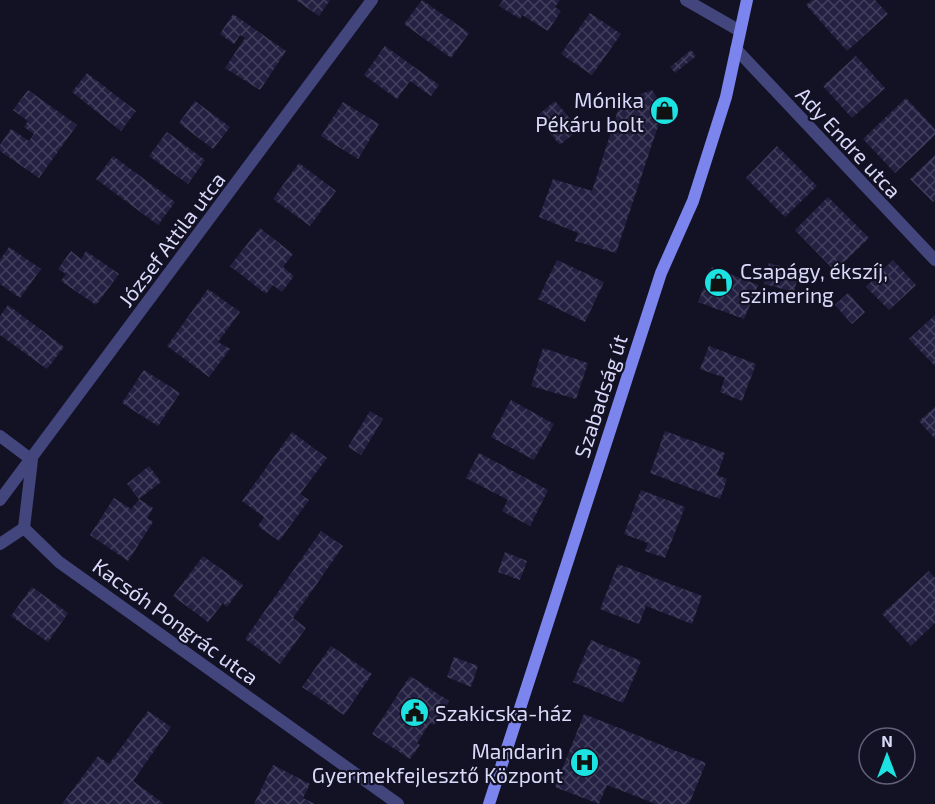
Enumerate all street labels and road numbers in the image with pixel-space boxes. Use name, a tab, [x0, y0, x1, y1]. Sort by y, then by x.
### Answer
street label: Ady Endre utca	[791, 81, 907, 203]
street label: József Attila utca	[112, 167, 230, 311]
street label: Szabadság út	[568, 331, 632, 461]
street label: Kacsóh Pongrác utca	[88, 553, 264, 689]

